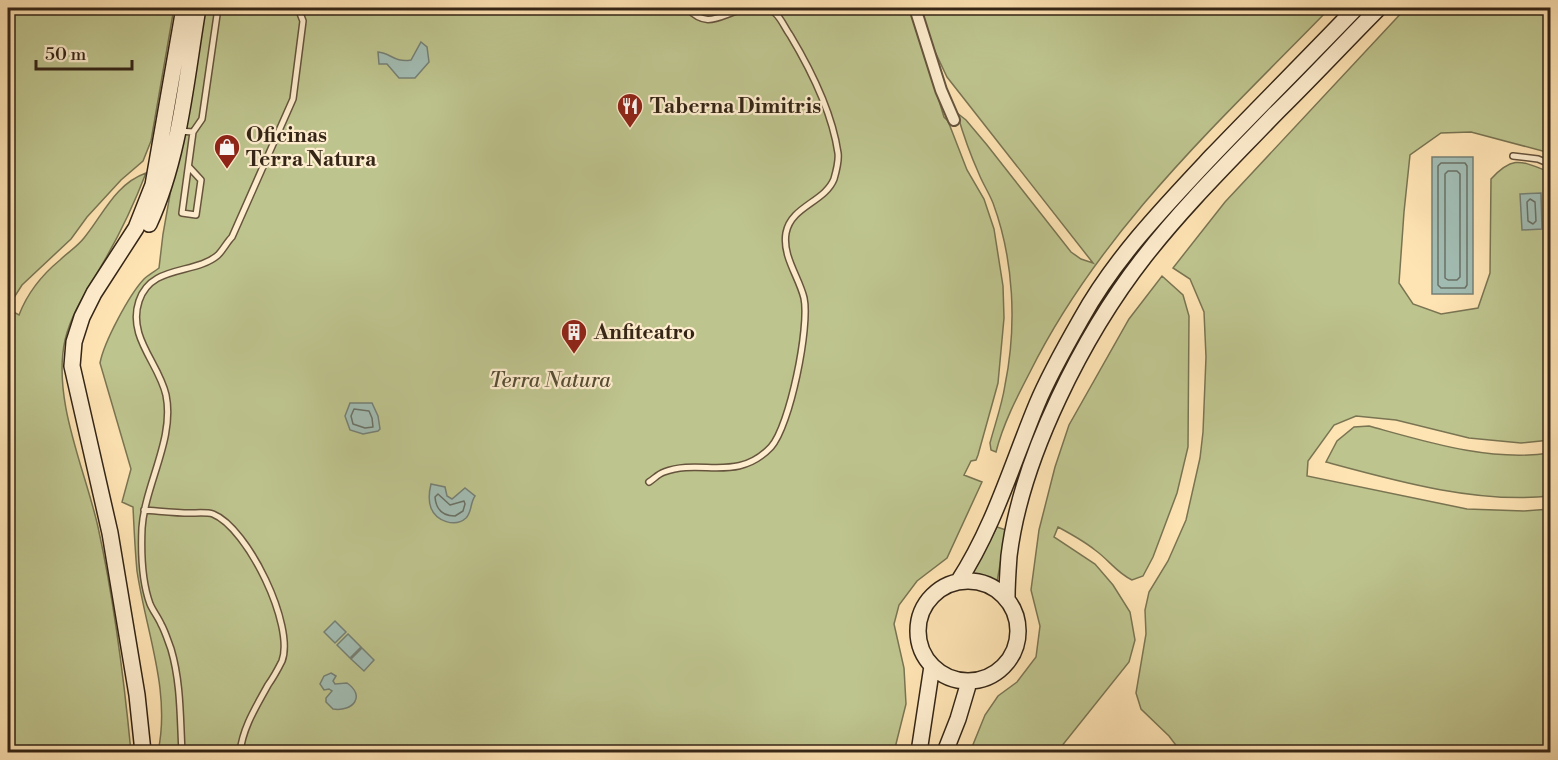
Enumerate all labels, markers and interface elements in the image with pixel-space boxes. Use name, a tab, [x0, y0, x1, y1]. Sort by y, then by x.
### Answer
scale bar	[36, 33, 132, 71]
text: 50 m	[45, 43, 87, 66]
restaurant icon: Taberna Dimitris	[615, 91, 645, 129]
place label: Taberna Dimitris	[650, 94, 821, 120]
place label: Oficinas Terra Natura	[246, 123, 377, 173]
shop icon: Oficinas Terra Natura	[212, 132, 242, 170]
building icon: Anfiteatro	[559, 317, 589, 355]
place label: Anfiteatro	[593, 320, 695, 346]
park label: Terra Natura	[489, 368, 611, 394]

